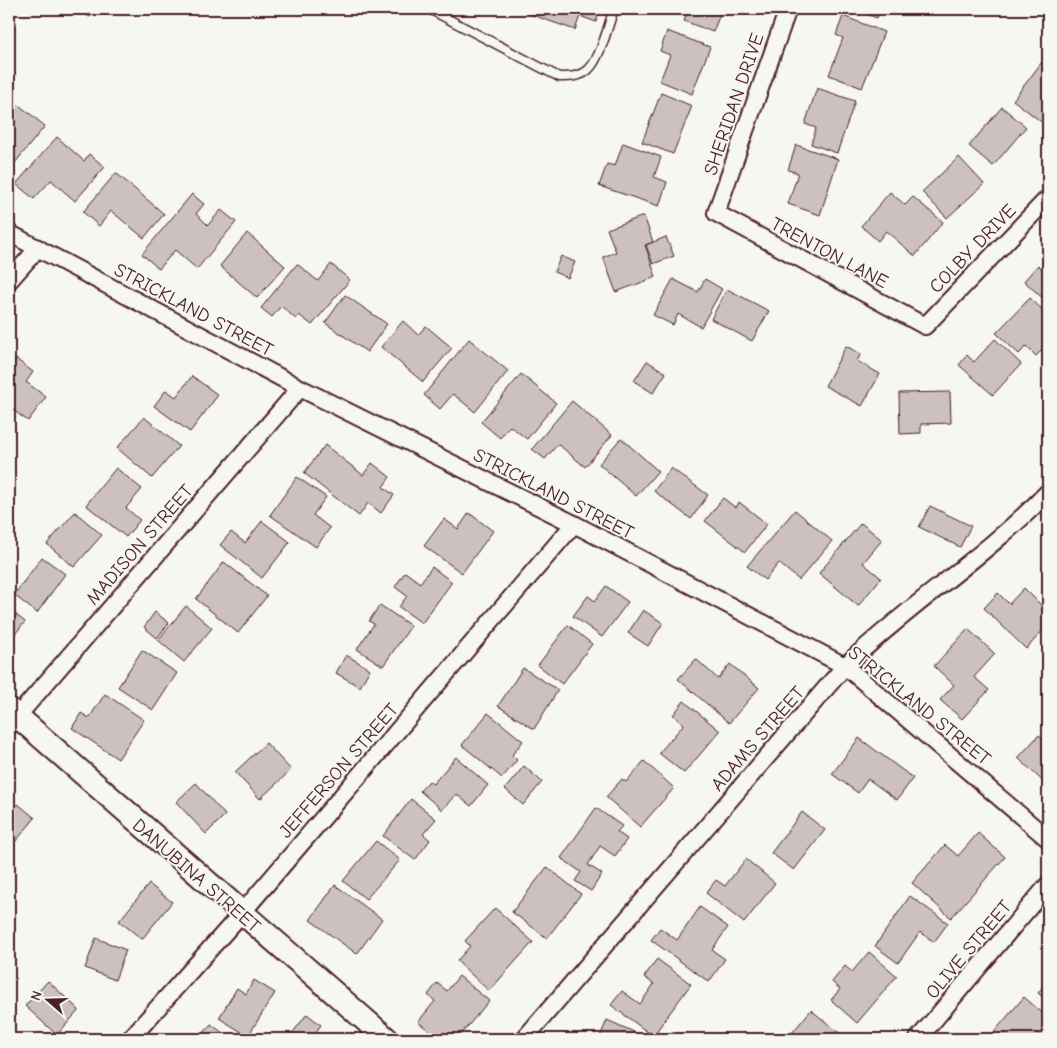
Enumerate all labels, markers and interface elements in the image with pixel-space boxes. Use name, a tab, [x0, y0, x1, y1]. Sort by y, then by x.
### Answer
street label: SHERIDAN DRIVE	[699, 30, 769, 178]
street label: COLBY DRIVE	[925, 200, 1021, 298]
street label: TRENTON LANE	[767, 213, 892, 293]
street label: STRICKLAND STREET	[110, 259, 277, 361]
street label: STRICKLAND STREET	[470, 444, 637, 544]
street label: MADISON STREET	[82, 480, 198, 609]
street label: STRICKLAND STREET	[844, 642, 995, 770]
street label: ADAMS STREET	[706, 682, 809, 795]
street label: JEFFERSON STREET	[274, 699, 403, 842]
street label: DANUBINA STREET	[128, 814, 265, 937]
street label: OLIVE STREET	[921, 896, 1016, 1003]
north arrow	[22, 976, 72, 1026]
text: N	[27, 989, 46, 1003]

